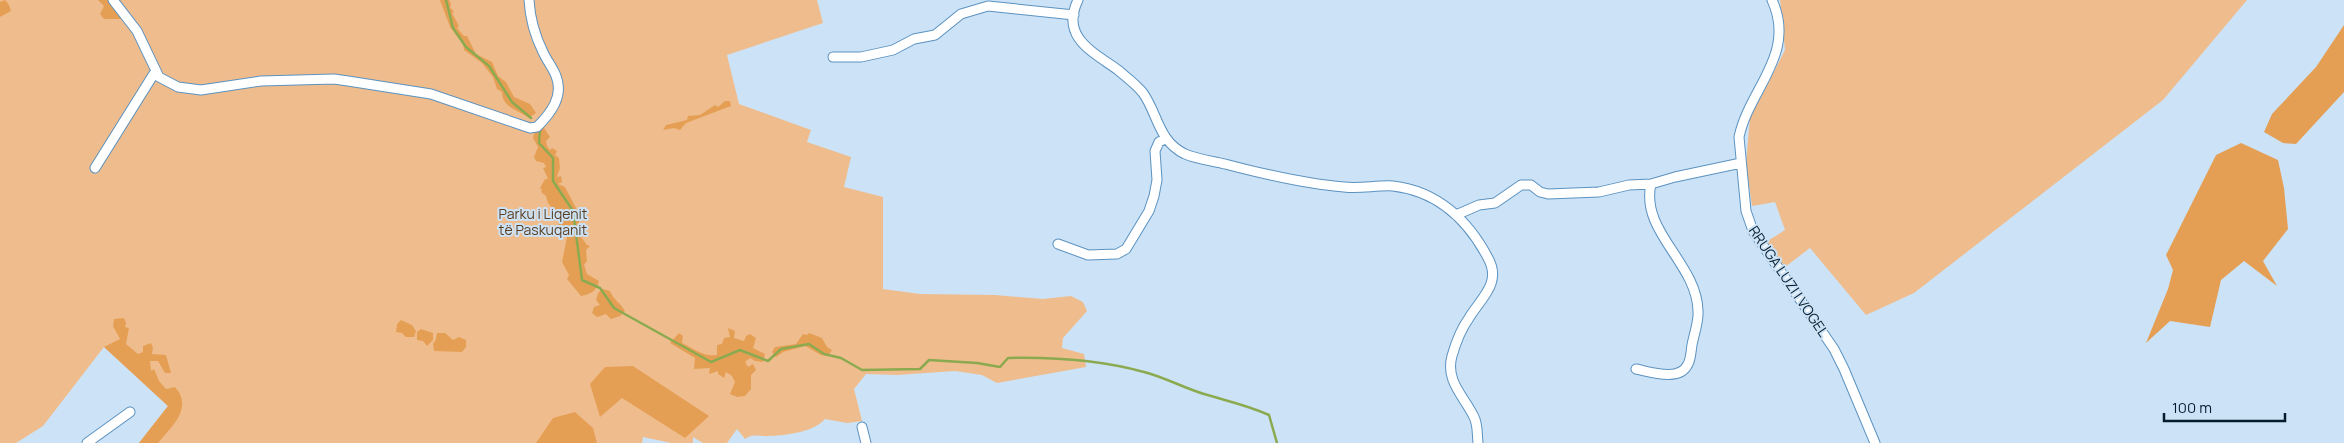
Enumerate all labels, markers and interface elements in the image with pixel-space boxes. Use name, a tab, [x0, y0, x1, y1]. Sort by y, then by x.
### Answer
park label: Parku i Liqenit të Paskuqanit	[499, 204, 588, 239]
street label: RRUGA LUZI I VOGEL	[1745, 222, 1833, 340]
scale bar	[2164, 390, 2285, 422]
text: 100 m	[2172, 397, 2212, 418]

